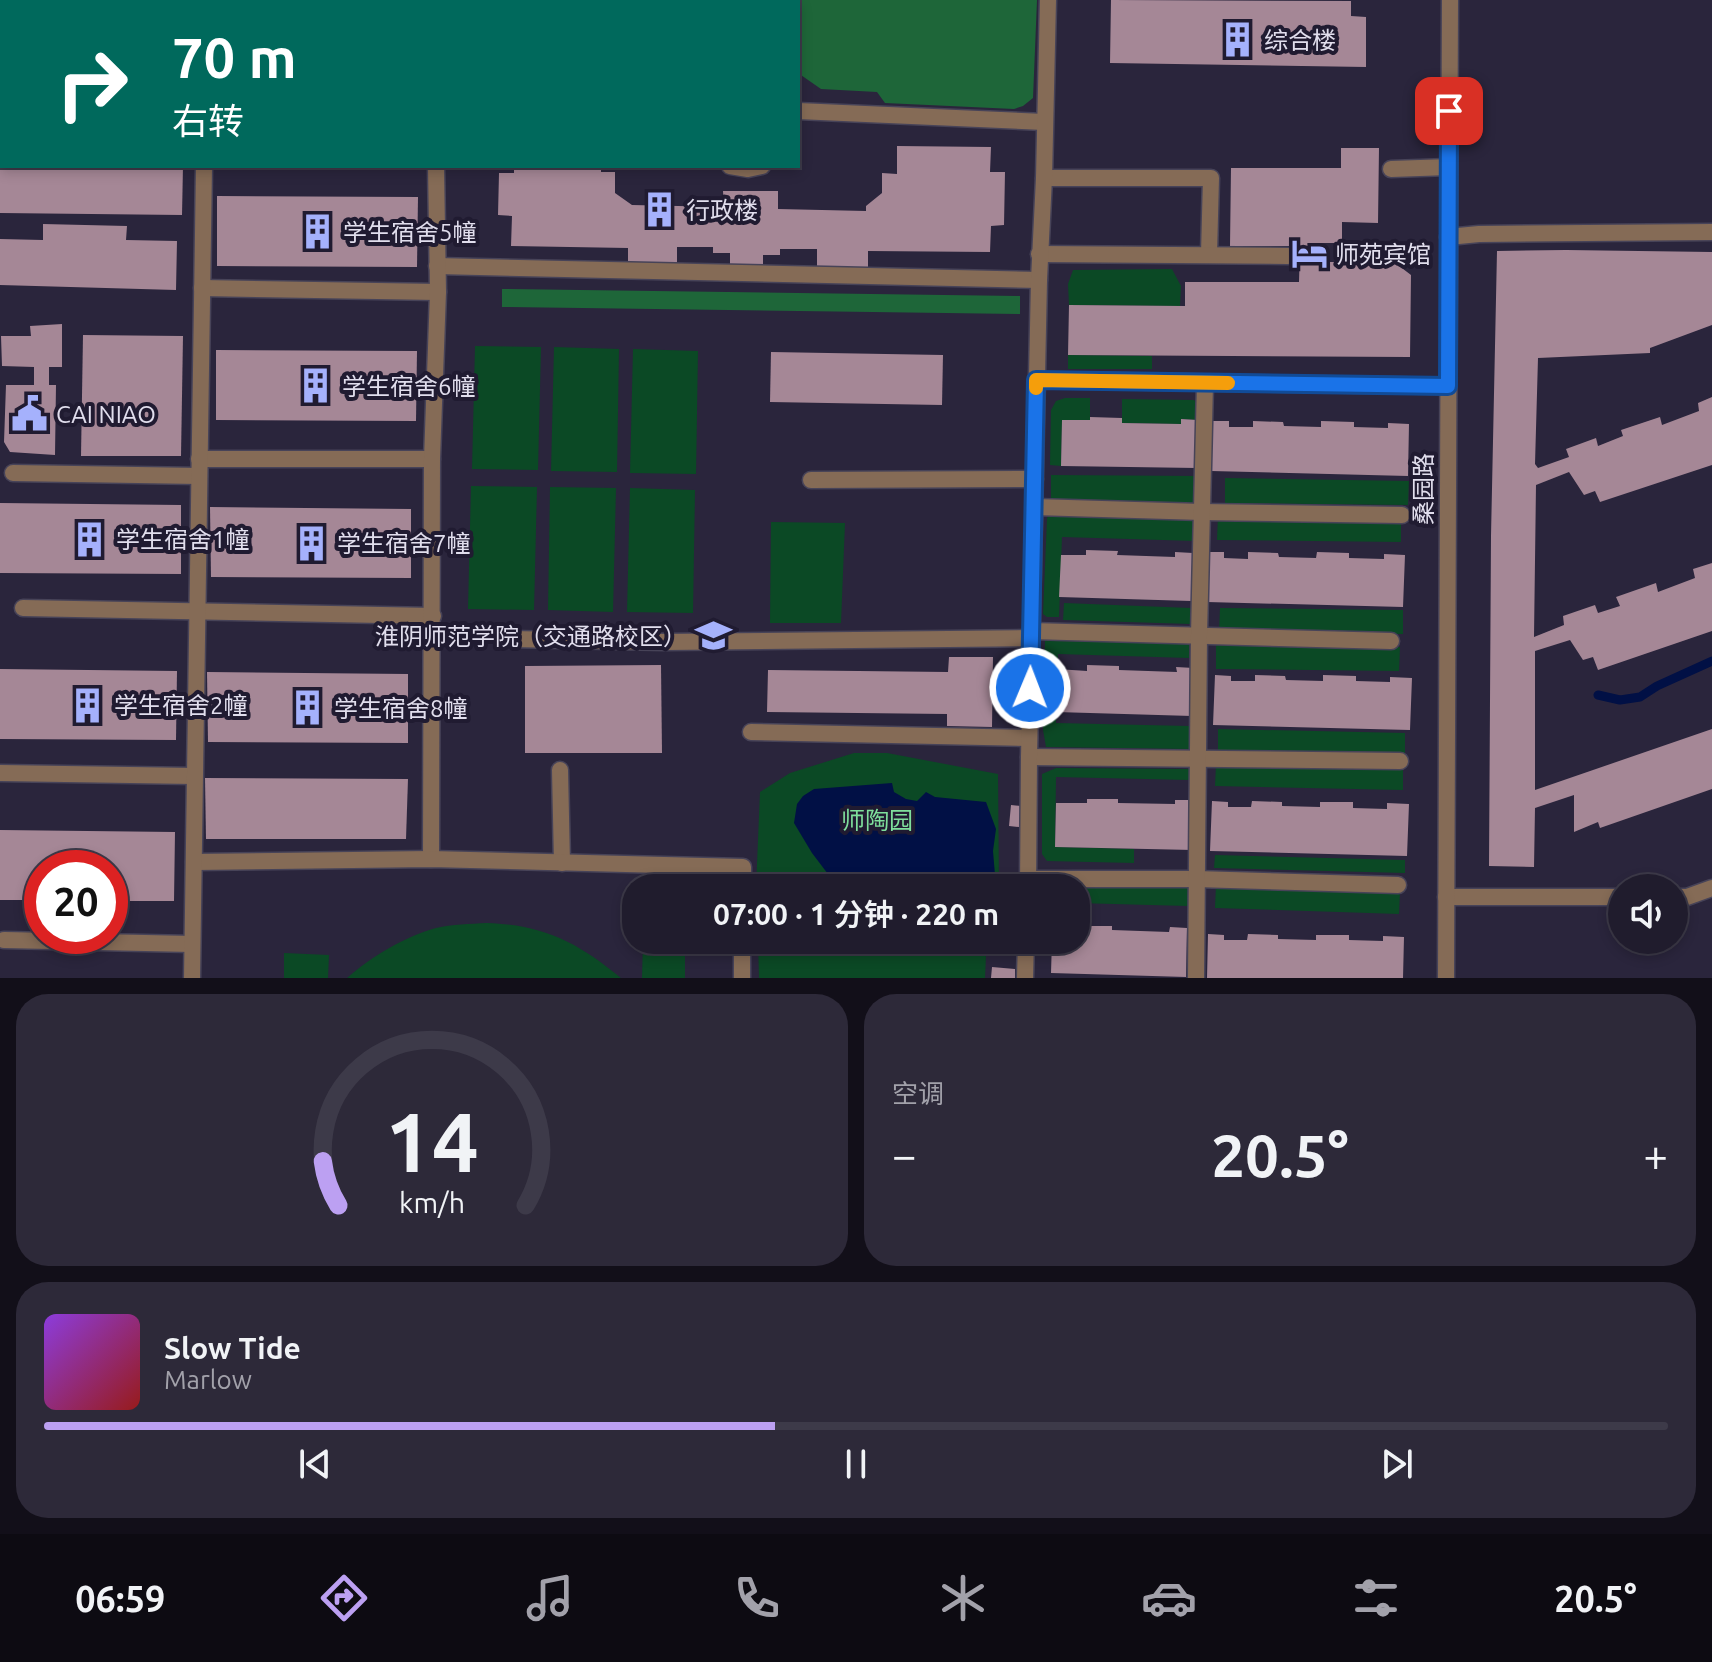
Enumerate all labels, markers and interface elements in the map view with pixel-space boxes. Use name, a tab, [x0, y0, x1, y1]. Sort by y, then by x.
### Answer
building icon: 综合楼	[1219, 21, 1257, 59]
text: 70 m	[172, 26, 297, 89]
place label: 综合楼	[1264, 27, 1336, 54]
icon: right	[40, 32, 144, 136]
pin	[1415, 77, 1483, 145]
icon: arrive	[1427, 89, 1471, 133]
text: 右转	[172, 100, 244, 141]
building icon: 行政楼	[641, 191, 679, 229]
place label: 行政楼	[686, 197, 758, 224]
building icon: 学生宿舍5幢	[298, 213, 336, 251]
place label: 学生宿舍5幢	[343, 219, 477, 246]
hotel icon: 师苑宾馆	[1290, 235, 1328, 273]
place label: 师苑宾馆	[1335, 241, 1431, 268]
building icon: 学生宿舍6幢	[297, 367, 335, 405]
place label: 学生宿舍6幢	[342, 373, 476, 400]
public building icon: CAI NIAO	[11, 395, 49, 433]
place label: CAI NIAO	[56, 401, 156, 428]
street label: 桑园路	[1410, 453, 1437, 525]
building icon: 学生宿舍1幢	[71, 520, 109, 558]
building icon: 学生宿舍7幢	[292, 524, 330, 562]
place label: 学生宿舍1幢	[116, 526, 250, 553]
place label: 学生宿舍7幢	[337, 530, 471, 557]
school or university icon: 淮阴师范学院（交通路校区）	[694, 617, 732, 655]
place label: 淮阴师范学院（交通路校区）	[375, 623, 687, 650]
position arrow	[988, 646, 1072, 730]
building icon: 学生宿舍2幢	[69, 686, 107, 724]
building icon: 学生宿舍8幢	[289, 689, 327, 727]
place label: 学生宿舍2幢	[114, 692, 248, 719]
place label: 学生宿舍8幢	[334, 695, 468, 722]
park label: 师陶园	[841, 807, 913, 834]
speed limit sign: 20	[24, 850, 128, 954]
map controls	[1608, 874, 1688, 954]
button: sound	[1608, 874, 1688, 954]
text: 07:00 · 1 分钟 · 220 m	[713, 897, 999, 931]
text: 空调	[892, 1079, 944, 1108]
text: 14	[385, 1094, 479, 1188]
text: 20.5°	[1211, 1121, 1349, 1188]
text: −	[892, 1130, 917, 1179]
text: +	[1643, 1130, 1668, 1179]
text: km/h	[399, 1186, 465, 1218]
text: Slow Tide	[164, 1331, 301, 1365]
text: Marlow	[164, 1365, 252, 1394]
icon: previous	[293, 1442, 337, 1486]
icon: pause	[834, 1442, 878, 1486]
icon: next	[1375, 1442, 1419, 1486]
icon: directions	[316, 1570, 372, 1626]
icon: music	[522, 1570, 578, 1626]
icon: phone	[729, 1570, 785, 1626]
icon: climate	[935, 1570, 991, 1626]
icon: car	[1141, 1570, 1197, 1626]
icon: filters	[1348, 1570, 1404, 1626]
text: 06:59	[75, 1578, 165, 1619]
text: 20.5°	[1554, 1578, 1637, 1619]

